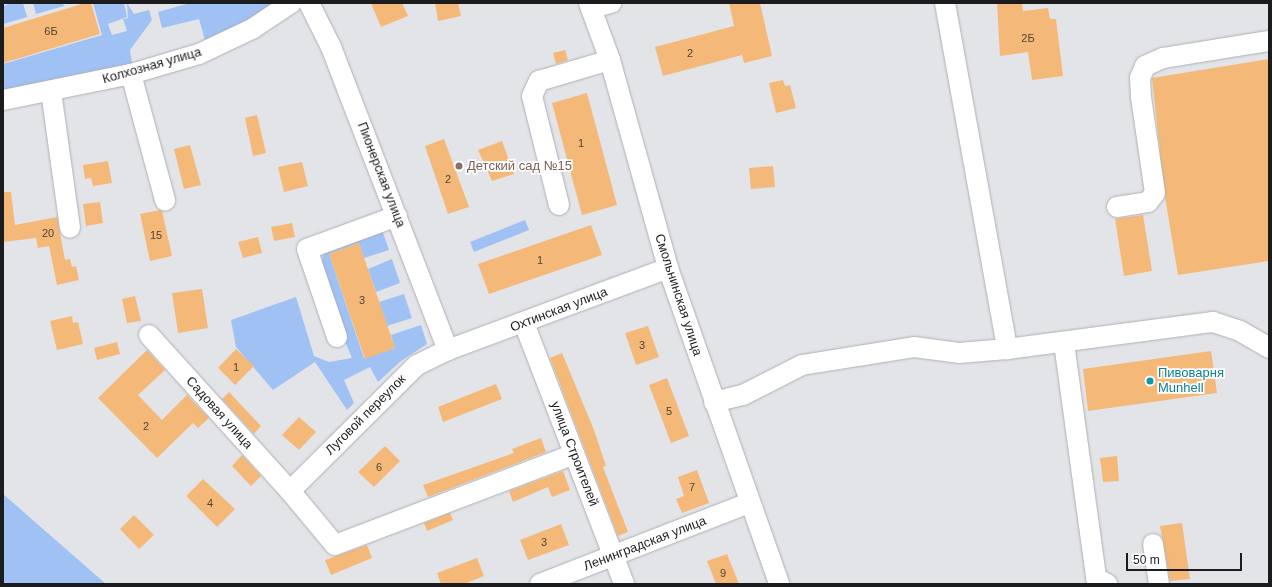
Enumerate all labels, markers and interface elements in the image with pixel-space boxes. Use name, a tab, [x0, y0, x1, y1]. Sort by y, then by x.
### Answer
house number: 6Б	[44, 24, 58, 38]
house number: 2Б	[1021, 31, 1035, 45]
street label: Колхозная улица	[101, 44, 203, 88]
house number: 2	[687, 46, 693, 60]
street label: Пионерская улица	[354, 120, 408, 230]
house number: 1	[578, 136, 584, 150]
place label: Детский сад №15	[467, 158, 572, 174]
marker: Детский сад №15	[454, 161, 464, 171]
house number: 2	[445, 172, 451, 186]
house number: 20	[42, 226, 54, 240]
house number: 15	[150, 228, 162, 242]
street label: Смольнинская улица	[651, 232, 705, 358]
house number: 1	[537, 253, 543, 267]
street label: Охтинская улица	[508, 284, 610, 336]
house number: 3	[359, 293, 365, 307]
house number: 3	[639, 338, 645, 352]
house number: 1	[233, 360, 239, 374]
place label: Пивоварня Munhell	[1158, 366, 1224, 397]
street label: Луговой переулок	[323, 372, 409, 458]
street label: Садовая улица	[182, 374, 256, 452]
marker: Пивоварня Munhell	[1145, 376, 1155, 386]
street label: улица Строителей	[547, 399, 601, 509]
house number: 5	[666, 404, 672, 418]
house number: 2	[143, 419, 149, 433]
house number: 6	[376, 460, 382, 474]
house number: 7	[689, 480, 695, 494]
house number: 4	[207, 496, 213, 510]
street label: Ленинградская улица	[581, 513, 709, 575]
house number: 3	[541, 535, 547, 549]
scale bar	[1128, 545, 1244, 571]
text: 50 m	[1133, 553, 1160, 567]
house number: 9	[720, 566, 726, 580]

